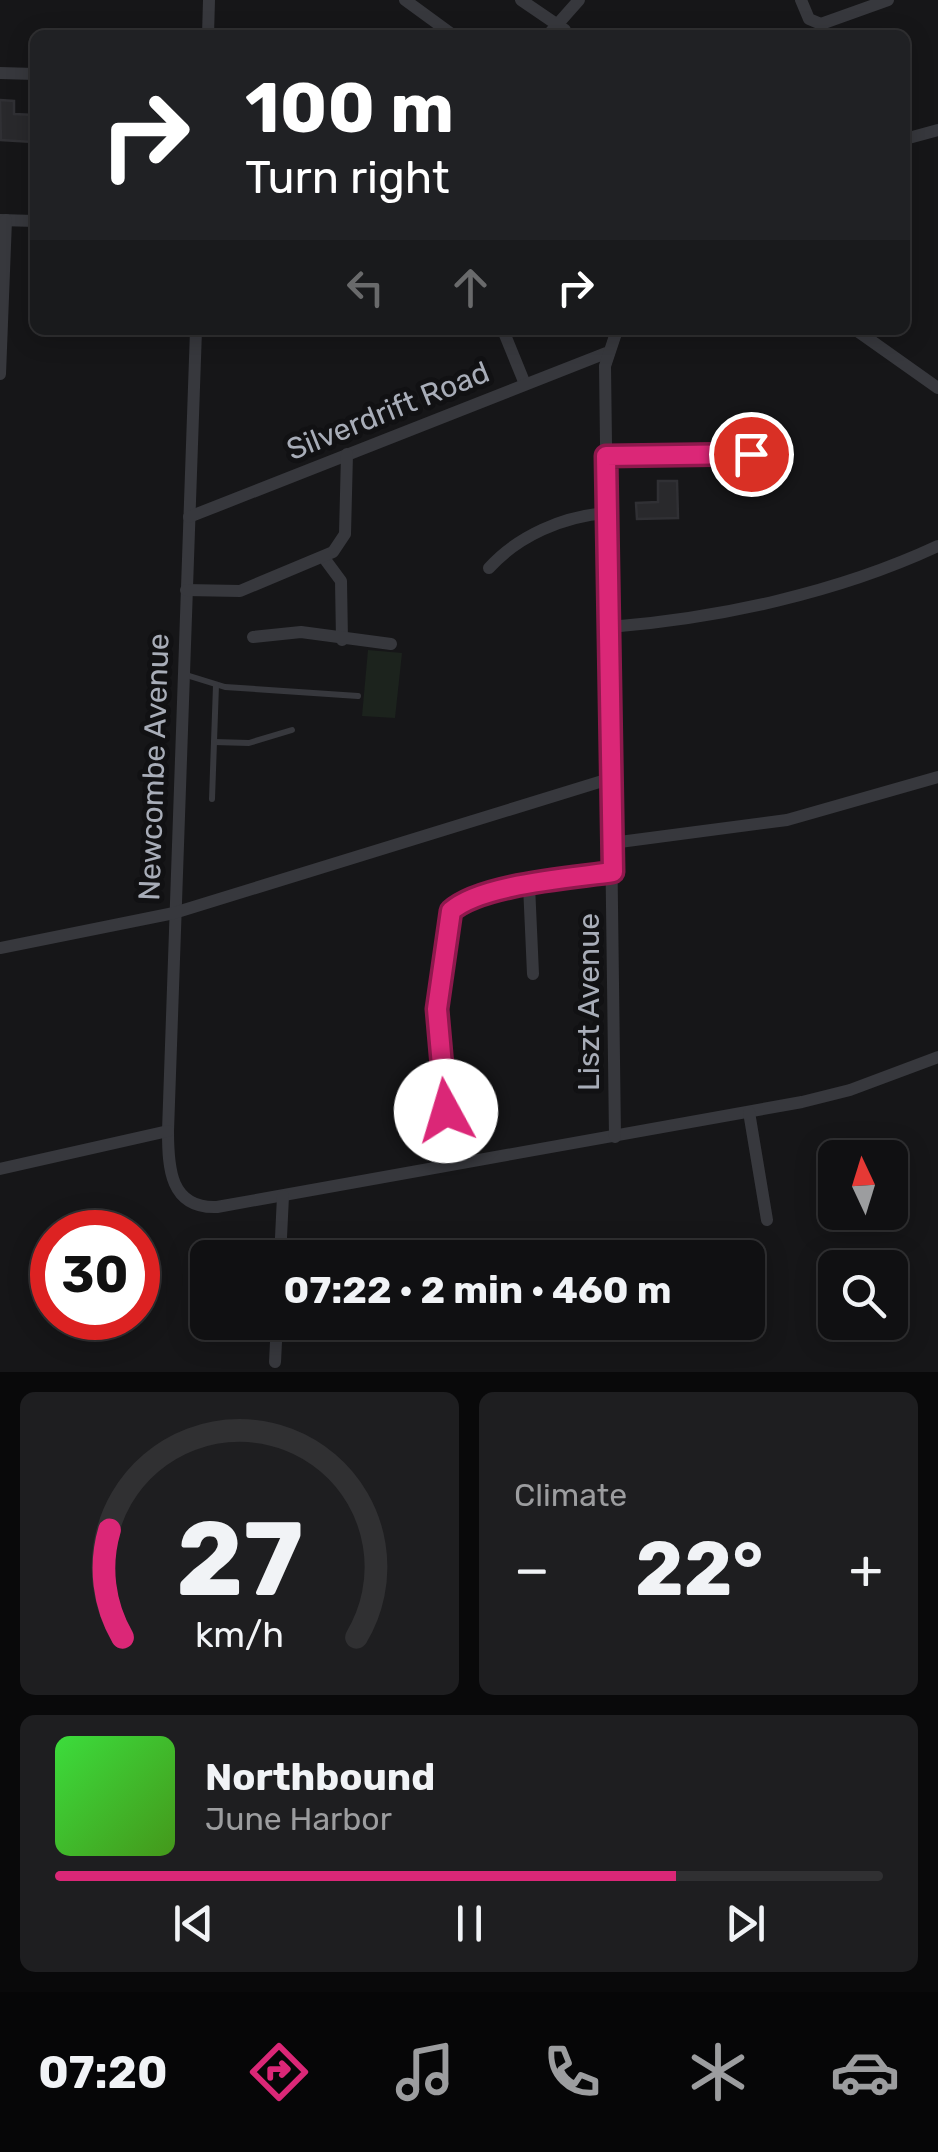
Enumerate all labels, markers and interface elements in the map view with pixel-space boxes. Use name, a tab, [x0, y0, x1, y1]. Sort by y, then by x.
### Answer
text: 100 m	[245, 67, 454, 150]
icon: right	[80, 70, 210, 200]
text: Turn right	[245, 151, 449, 204]
icon: left	[338, 260, 393, 315]
icon: ahead	[443, 260, 498, 315]
icon: right	[548, 260, 603, 315]
street label: Silverdrift Road	[281, 354, 495, 468]
pin	[709, 412, 794, 497]
icon: arrive	[724, 427, 779, 482]
street label: Newcombe Avenue	[131, 633, 177, 901]
street label: Liszt Avenue	[571, 913, 607, 1091]
position arrow	[394, 1059, 498, 1163]
north arrow	[818, 1140, 908, 1230]
map controls	[818, 1140, 908, 1340]
speed limit sign: 30	[30, 1210, 160, 1340]
button: search	[818, 1250, 908, 1340]
text: 07:22 · 2 min · 460 m	[284, 1267, 671, 1313]
text: Climate	[514, 1476, 627, 1514]
text: 27	[176, 1498, 303, 1621]
text: 22°	[635, 1525, 763, 1614]
text: −	[514, 1537, 550, 1602]
text: +	[849, 1537, 883, 1602]
text: km/h	[195, 1614, 284, 1656]
text: Northbound	[205, 1754, 435, 1800]
text: June Harbor	[205, 1800, 392, 1838]
icon: previous	[166, 1896, 221, 1951]
icon: pause	[442, 1896, 497, 1951]
icon: next	[718, 1896, 773, 1951]
icon: directions	[244, 2037, 314, 2107]
icon: music	[390, 2037, 460, 2107]
icon: phone	[537, 2037, 607, 2107]
icon: climate	[683, 2037, 753, 2107]
icon: car	[830, 2037, 900, 2107]
text: 07:20	[38, 2046, 168, 2099]

